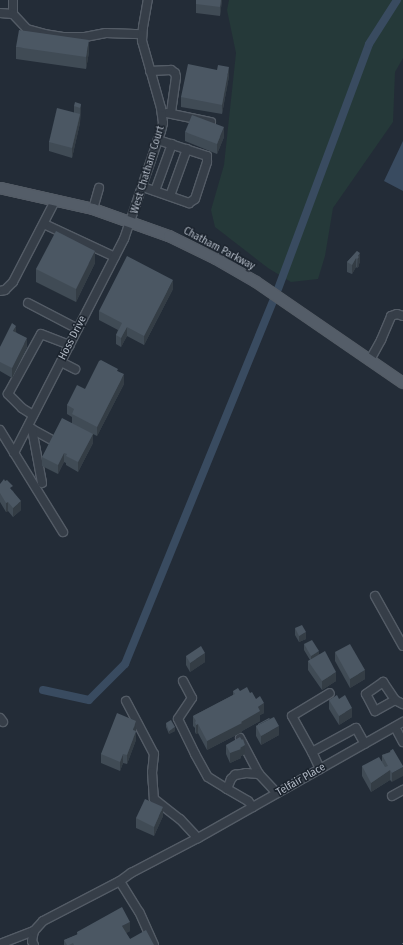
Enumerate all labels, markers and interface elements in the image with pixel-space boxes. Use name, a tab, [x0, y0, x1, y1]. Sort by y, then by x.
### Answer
street label: West Chatham Court	[128, 124, 168, 216]
street label: Chatham Parkway	[181, 225, 257, 273]
street label: Hoss Drive	[56, 314, 90, 362]
street label: Telfair Place	[274, 761, 328, 799]

